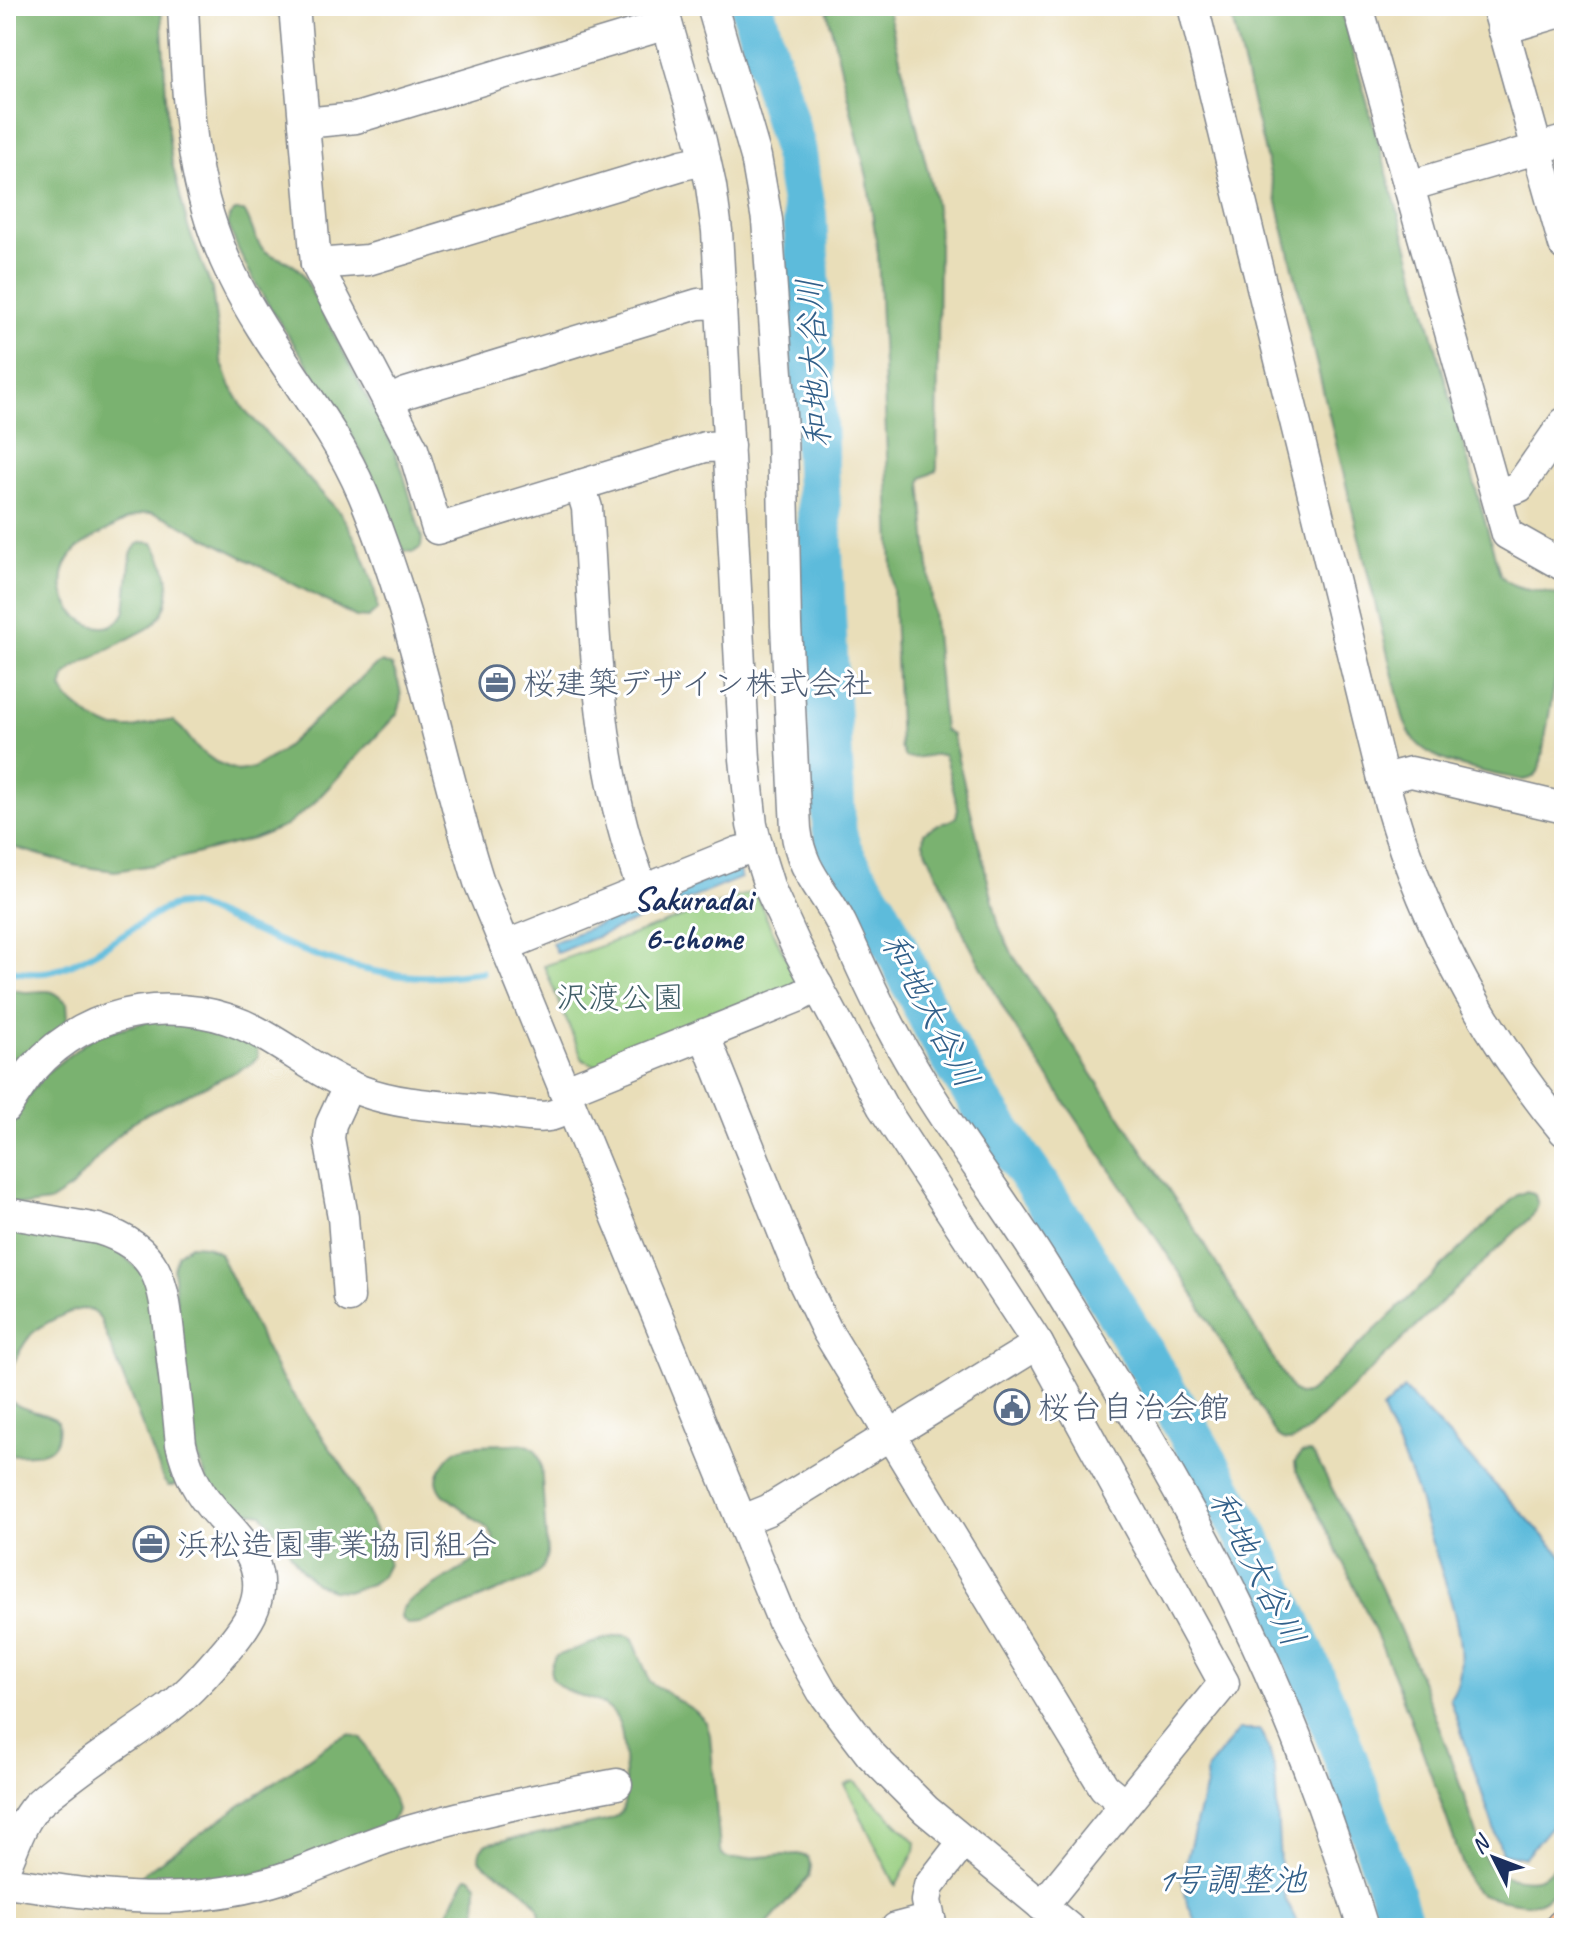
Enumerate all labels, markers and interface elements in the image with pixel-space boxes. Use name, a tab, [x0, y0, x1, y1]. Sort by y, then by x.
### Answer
water label: 和地大谷川	[788, 277, 839, 449]
place label: 桜建築デザイン株式会社	[523, 663, 873, 704]
office icon: 桜建築デザイン株式会社	[478, 664, 516, 702]
district label: Sakuradai 6-chome	[634, 877, 757, 959]
water label: 和地大谷川	[872, 925, 989, 1095]
park label: 沢渡公園	[556, 977, 684, 1018]
place label: 桜台自治会館	[1038, 1387, 1230, 1428]
public building icon: 桜台自治会館	[993, 1388, 1031, 1426]
water label: 和地大谷川	[1200, 1483, 1315, 1654]
place label: 浜松造園事業協同組合	[177, 1524, 497, 1565]
office icon: 浜松造園事業協同組合	[132, 1525, 170, 1563]
north arrow	[1454, 1818, 1534, 1898]
text: N	[1465, 1828, 1497, 1860]
water label: 1号調整池	[1155, 1858, 1308, 1901]

